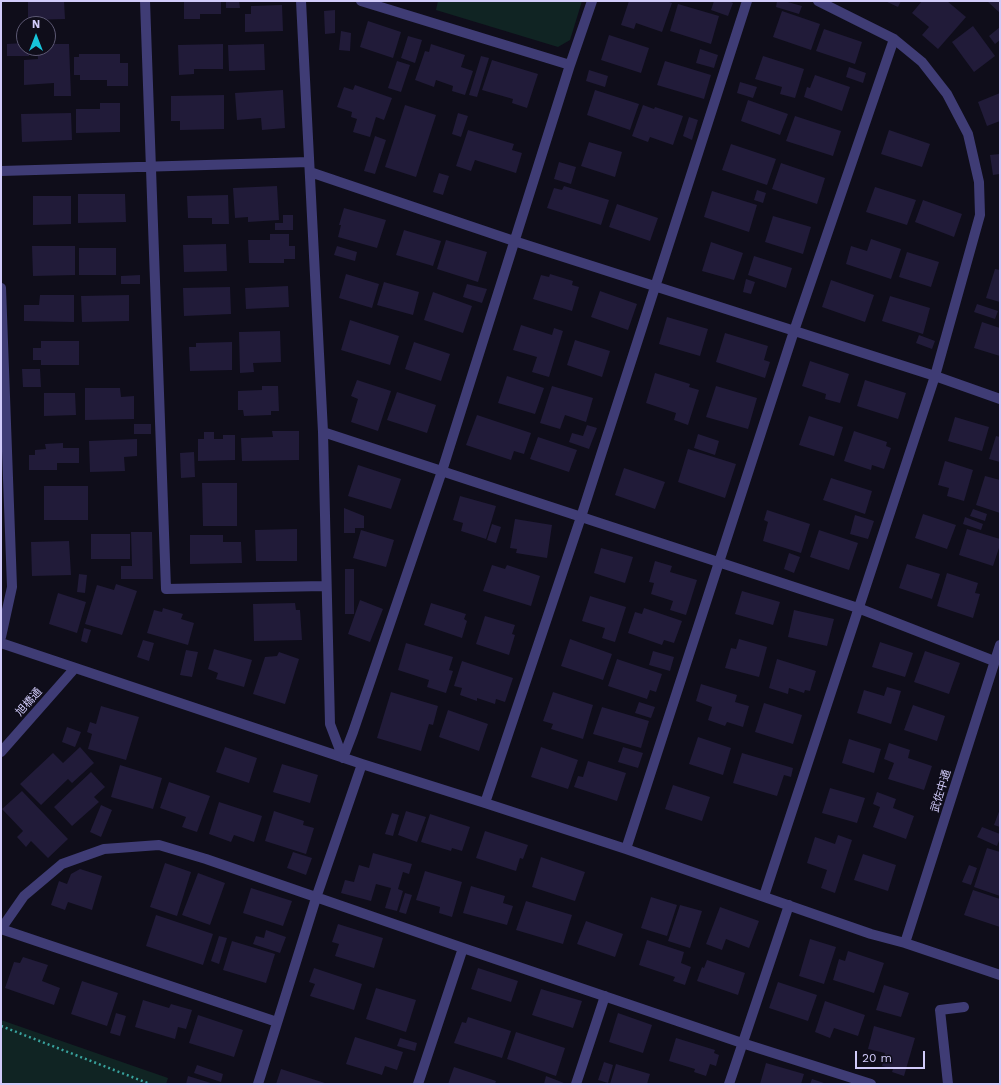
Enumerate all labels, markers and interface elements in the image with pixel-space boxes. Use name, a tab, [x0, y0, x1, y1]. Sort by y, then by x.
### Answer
north arrow	[16, 16, 56, 56]
text: N	[32, 18, 40, 31]
street label: 旭橋通	[13, 685, 45, 719]
street label: 武佐中通	[928, 768, 954, 814]
scale bar	[857, 1043, 927, 1069]
text: 20 m	[862, 1051, 892, 1065]

